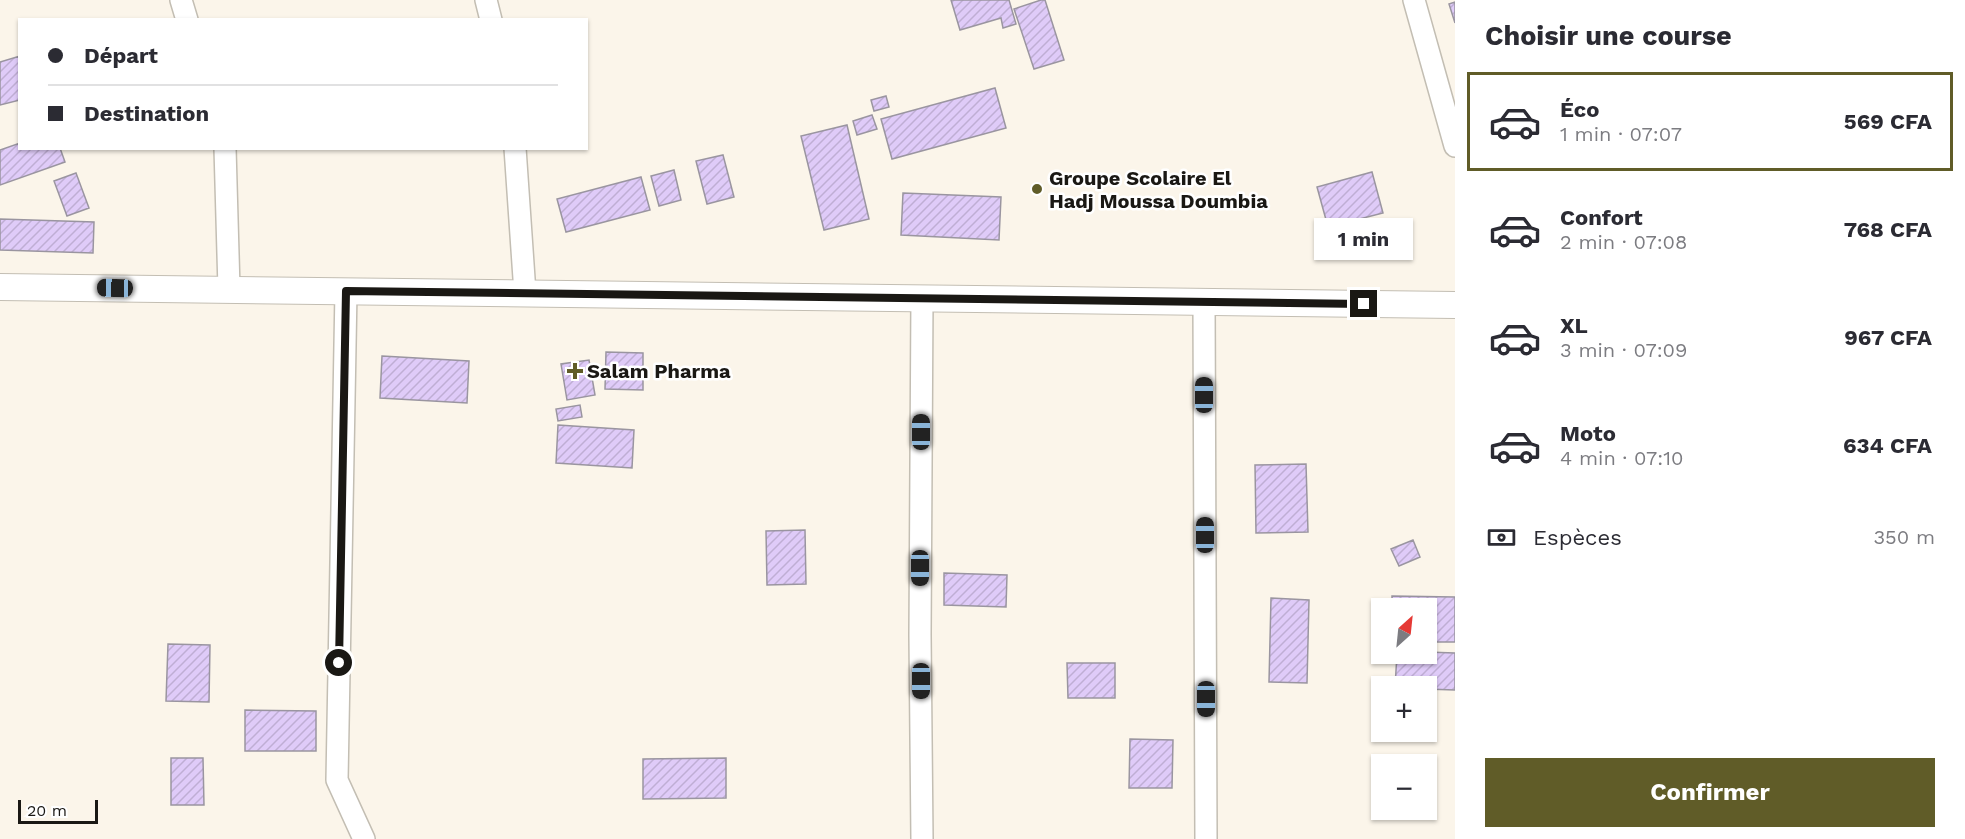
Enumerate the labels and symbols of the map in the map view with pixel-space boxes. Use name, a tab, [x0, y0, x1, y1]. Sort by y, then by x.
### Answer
place label: Groupe Scolaire El Hadj Moussa Doumbia	[1049, 166, 1268, 213]
marker: Groupe Scolaire El Hadj Moussa Doumbia	[1030, 182, 1044, 196]
callout: 1 min	[1314, 217, 1414, 259]
car	[97, 279, 133, 297]
route end	[1350, 290, 1377, 317]
place label: Salam Pharma	[587, 359, 731, 383]
marker: Salam Pharma	[568, 364, 582, 378]
car	[1195, 377, 1213, 413]
car	[912, 414, 930, 450]
car	[1196, 517, 1214, 553]
car	[911, 550, 929, 586]
north arrow	[1371, 598, 1437, 664]
route start	[325, 649, 352, 676]
car	[912, 663, 930, 699]
car	[1197, 681, 1215, 717]
scale bar	[18, 797, 98, 824]

